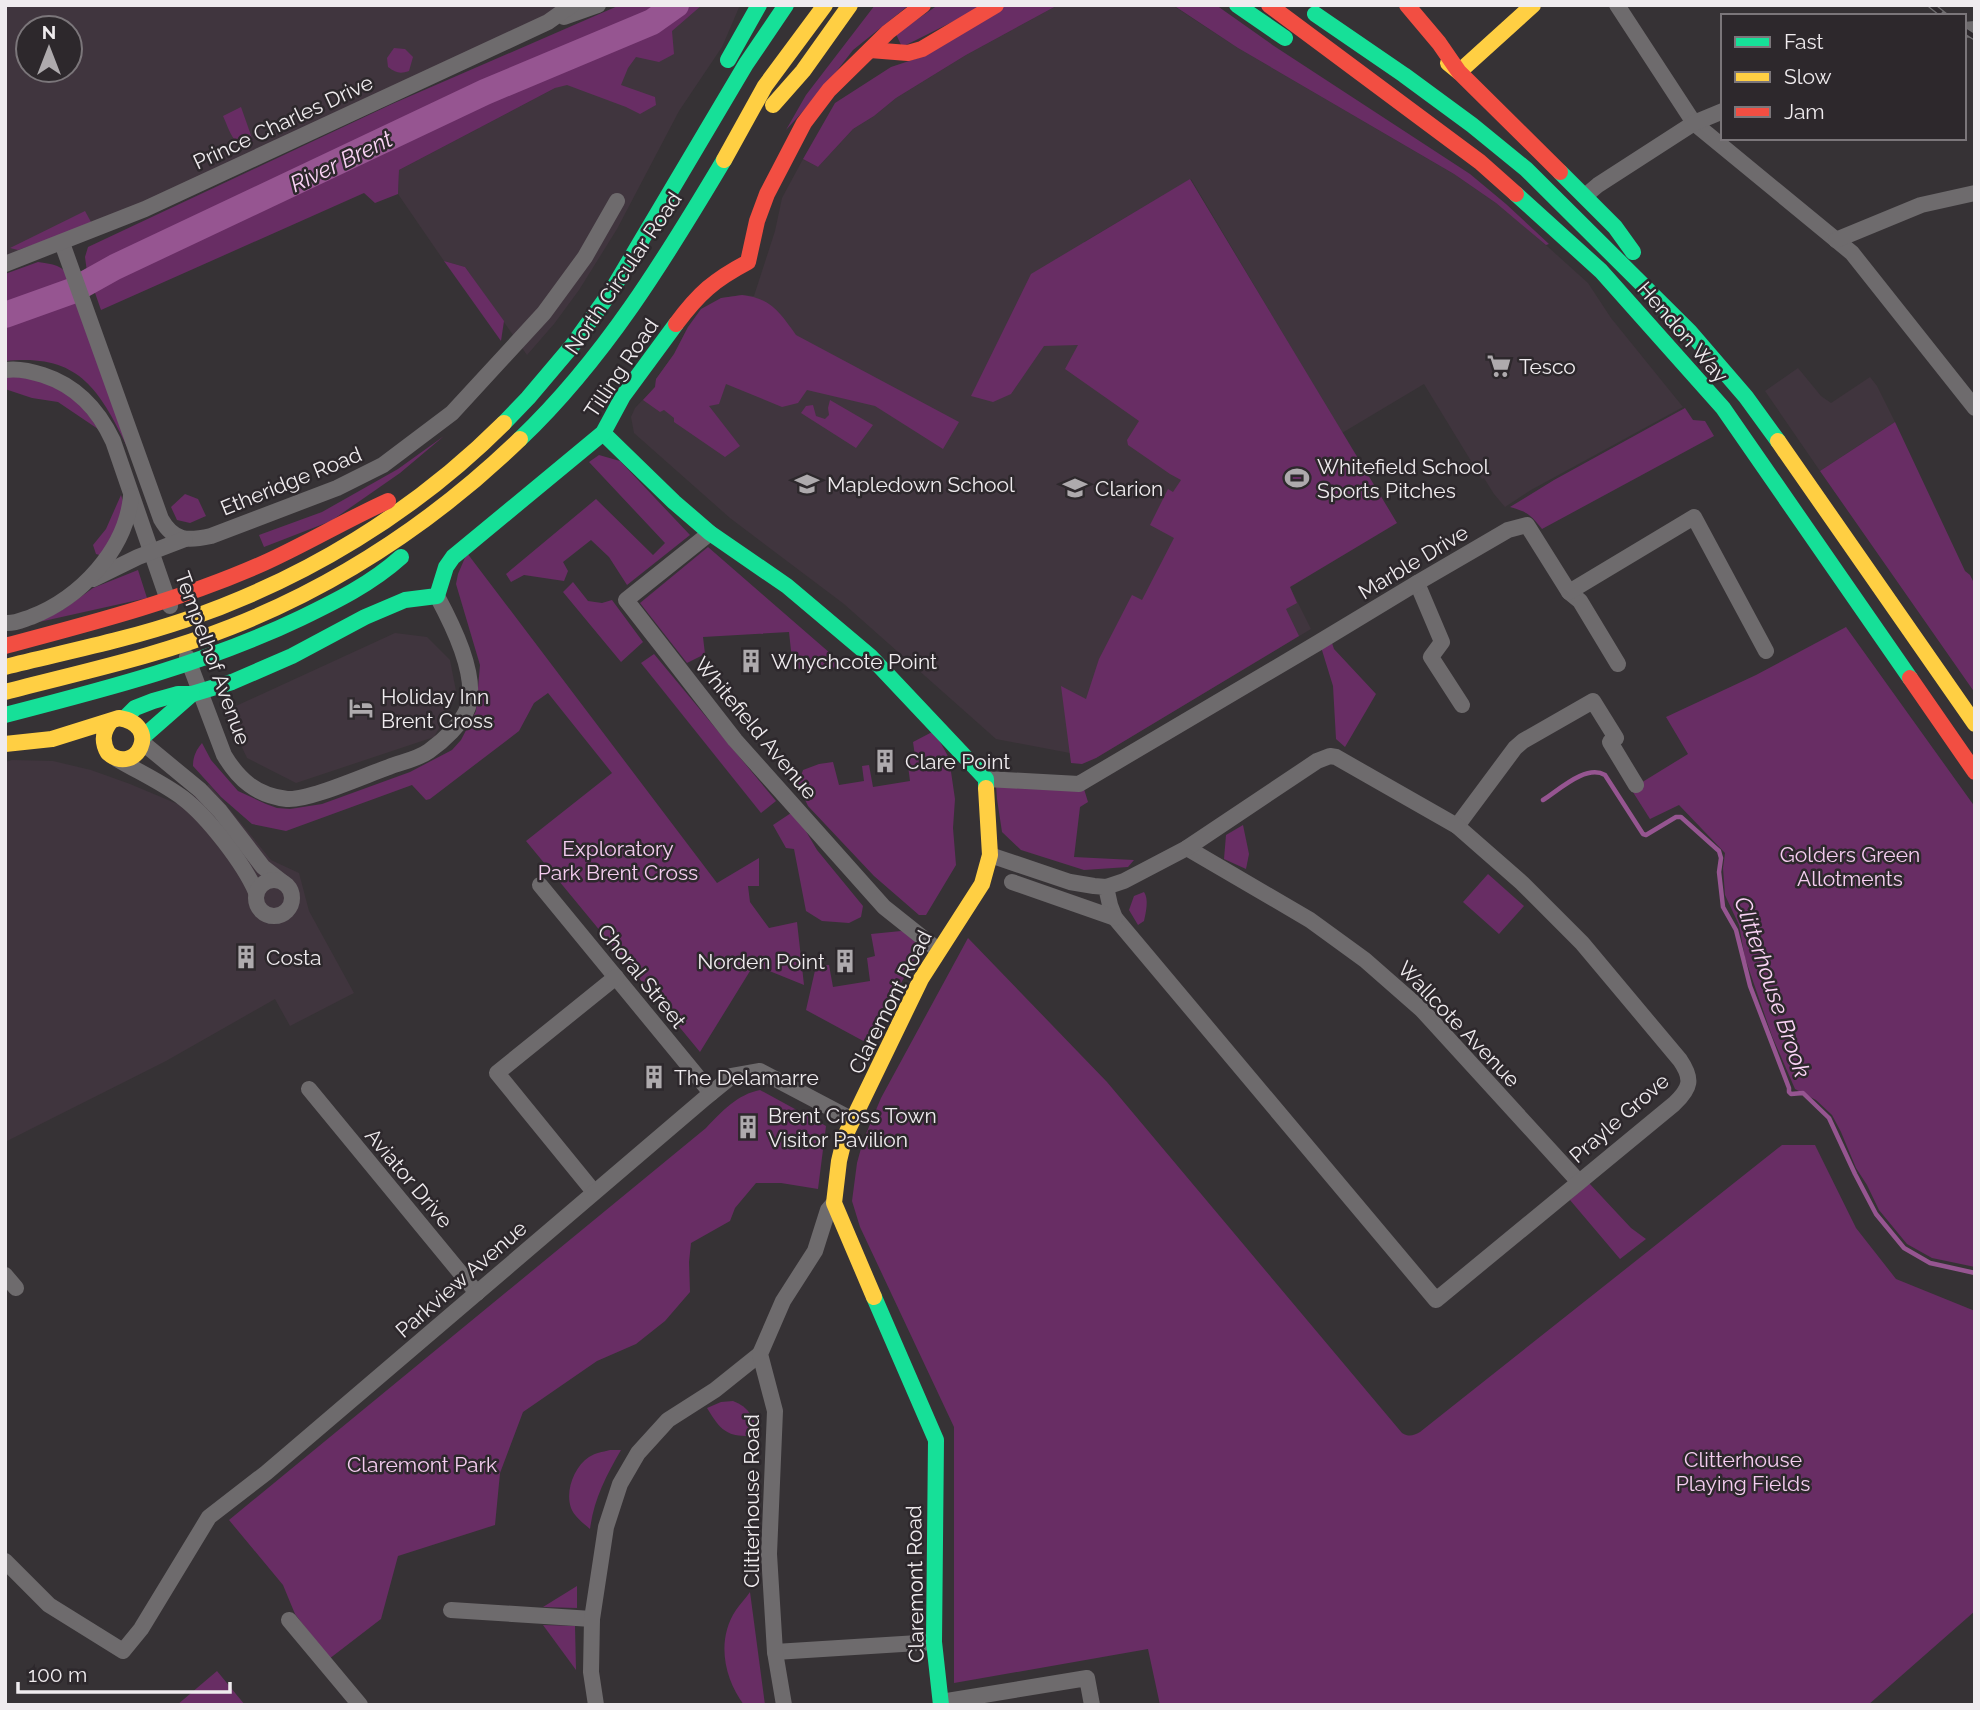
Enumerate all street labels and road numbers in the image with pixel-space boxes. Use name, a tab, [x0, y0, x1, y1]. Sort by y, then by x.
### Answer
street label: Prince Charles Drive	[189, 69, 377, 175]
street label: North Circular Road	[559, 187, 687, 359]
street label: Hendon Way	[1632, 276, 1734, 388]
street label: Tilling Road	[579, 314, 663, 422]
street label: Etheridge Road	[217, 441, 365, 521]
street label: Marble Drive	[1354, 519, 1472, 605]
street label: Tempelhof Avenue	[170, 568, 256, 748]
street label: Whitefield Avenue	[689, 652, 823, 804]
street label: Choral Street	[592, 919, 692, 1033]
street label: Claremont Road	[843, 926, 937, 1078]
street label: Wallcote Avenue	[1393, 956, 1525, 1092]
street label: Prayle Grove	[1564, 1068, 1674, 1168]
street label: Aviator Drive	[360, 1123, 458, 1233]
street label: Parkview Avenue	[390, 1215, 532, 1343]
street label: Clitterhouse Road	[739, 1414, 764, 1588]
street label: Claremont Road	[901, 1505, 929, 1663]

